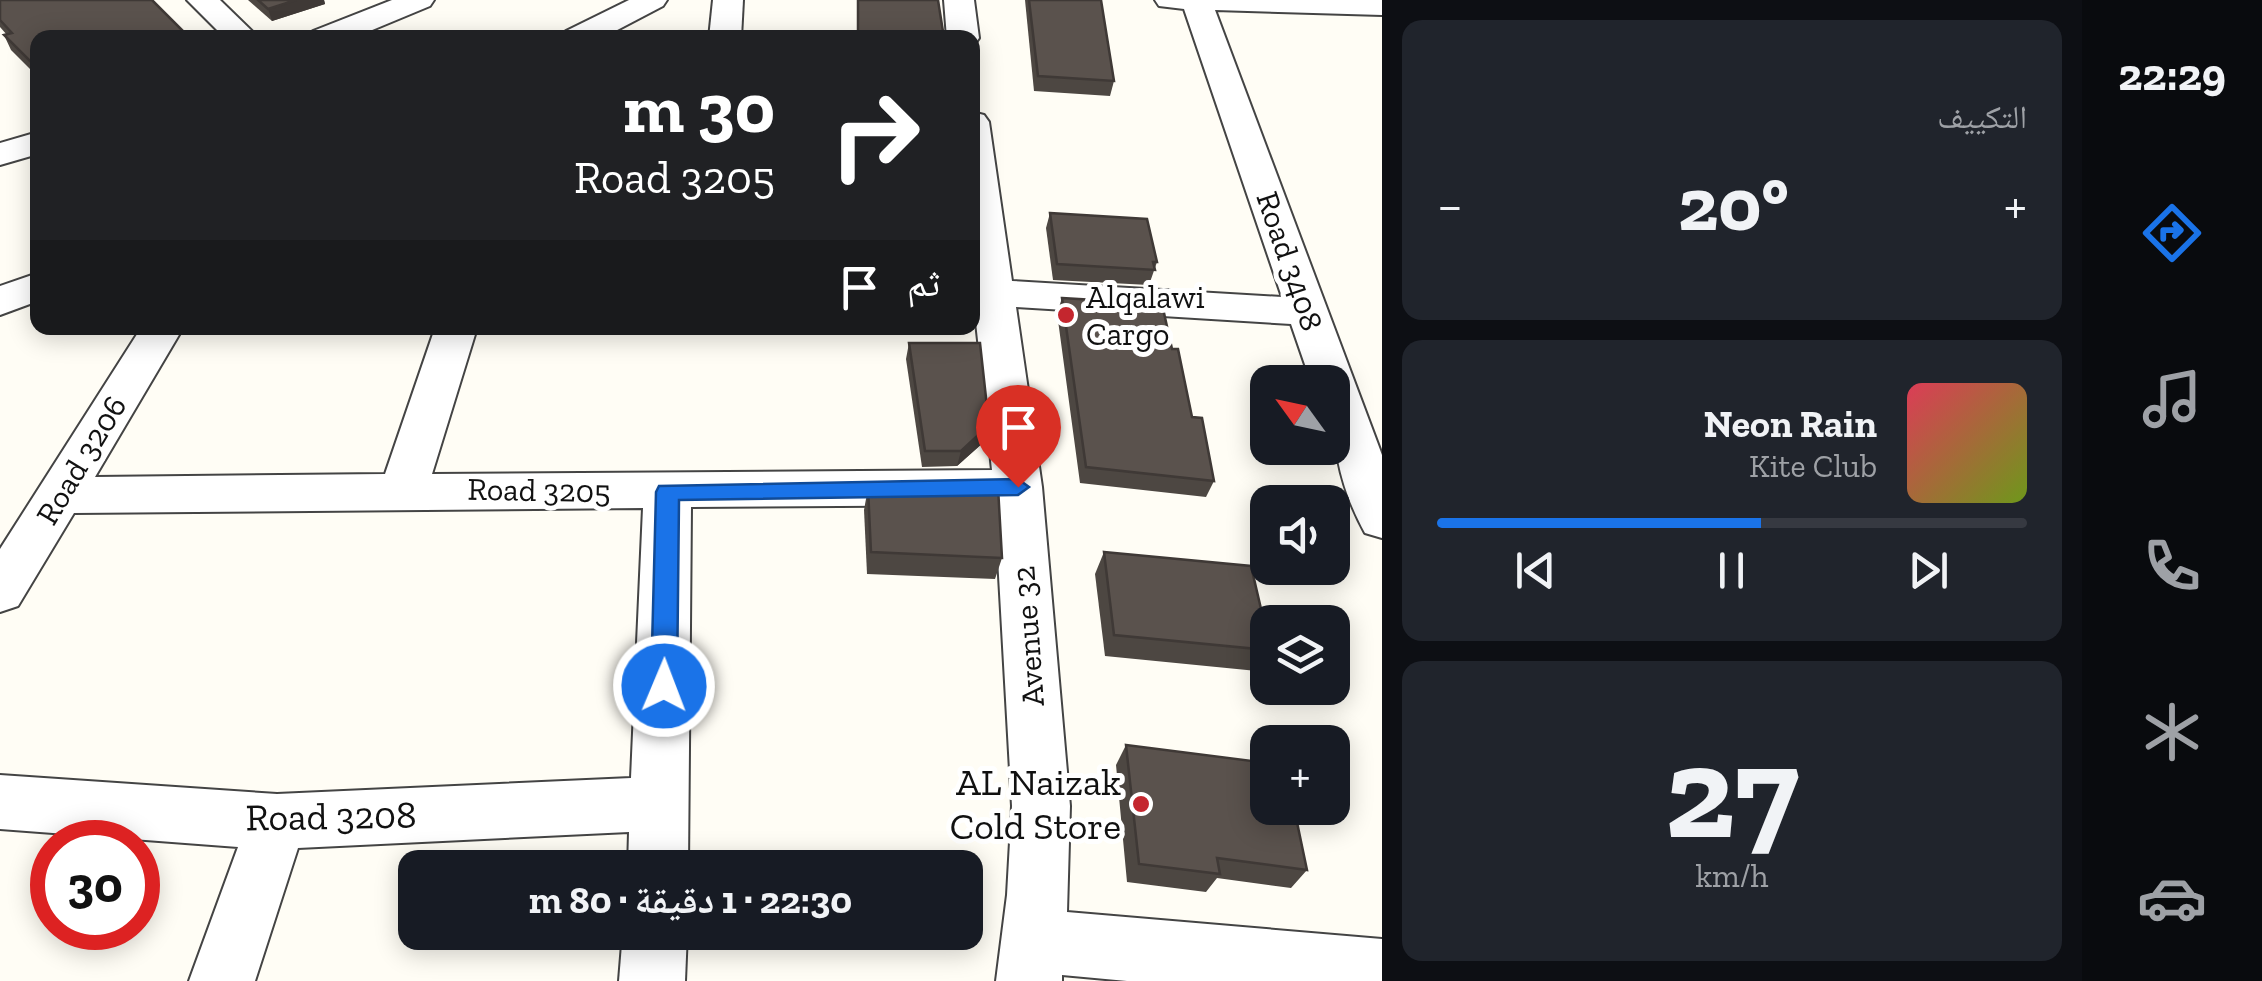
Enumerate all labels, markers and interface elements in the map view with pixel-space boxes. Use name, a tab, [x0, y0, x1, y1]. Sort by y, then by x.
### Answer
text: 22:29	[2118, 48, 2226, 102]
text: 30 m	[623, 66, 775, 150]
icon: right	[810, 70, 940, 200]
text: التكييف	[1937, 98, 2027, 136]
text: Road 3205	[574, 151, 775, 205]
text: 20°	[1678, 159, 1789, 249]
text: −	[1437, 172, 1463, 238]
text: +	[2004, 172, 2027, 238]
street label: Road 3408	[1248, 186, 1332, 336]
icon: directions	[2137, 198, 2207, 268]
icon: arrive	[832, 260, 887, 315]
text: ثم	[907, 260, 940, 306]
place label: Alqalawi Cargo	[1086, 278, 1205, 353]
marker: Alqalawi Cargo	[1055, 304, 1077, 326]
icon: music	[2137, 364, 2207, 434]
north arrow	[1250, 365, 1350, 465]
map controls	[1250, 365, 1350, 825]
pin	[976, 385, 1061, 488]
street label: Road 3206	[28, 389, 134, 531]
icon: arrive	[991, 400, 1046, 455]
text: Neon Rain	[1704, 401, 1877, 447]
text: Kite Club	[1749, 447, 1877, 485]
street label: Road 3205	[467, 470, 611, 510]
button: sound	[1250, 485, 1350, 585]
icon: phone	[2137, 531, 2207, 601]
icon: previous	[1508, 543, 1563, 598]
icon: pause	[1704, 543, 1759, 598]
icon: next	[1901, 543, 1956, 598]
street label: Avenue 32	[1004, 564, 1052, 708]
button: layers	[1250, 605, 1350, 705]
position arrow	[612, 634, 716, 738]
icon: climate	[2137, 697, 2207, 767]
text: 27	[1665, 714, 1799, 870]
button: +	[1250, 725, 1350, 825]
place label: AL Naizak Cold Store	[950, 759, 1121, 849]
street label: Road 3208	[245, 792, 417, 840]
marker: AL Naizak Cold Store	[1130, 793, 1152, 815]
speed limit sign: 30	[30, 820, 160, 950]
text: km/h	[1695, 857, 1769, 895]
icon: car	[2137, 863, 2207, 933]
text: 22:30 · 1 دقيقة · 80 m	[529, 877, 852, 923]

